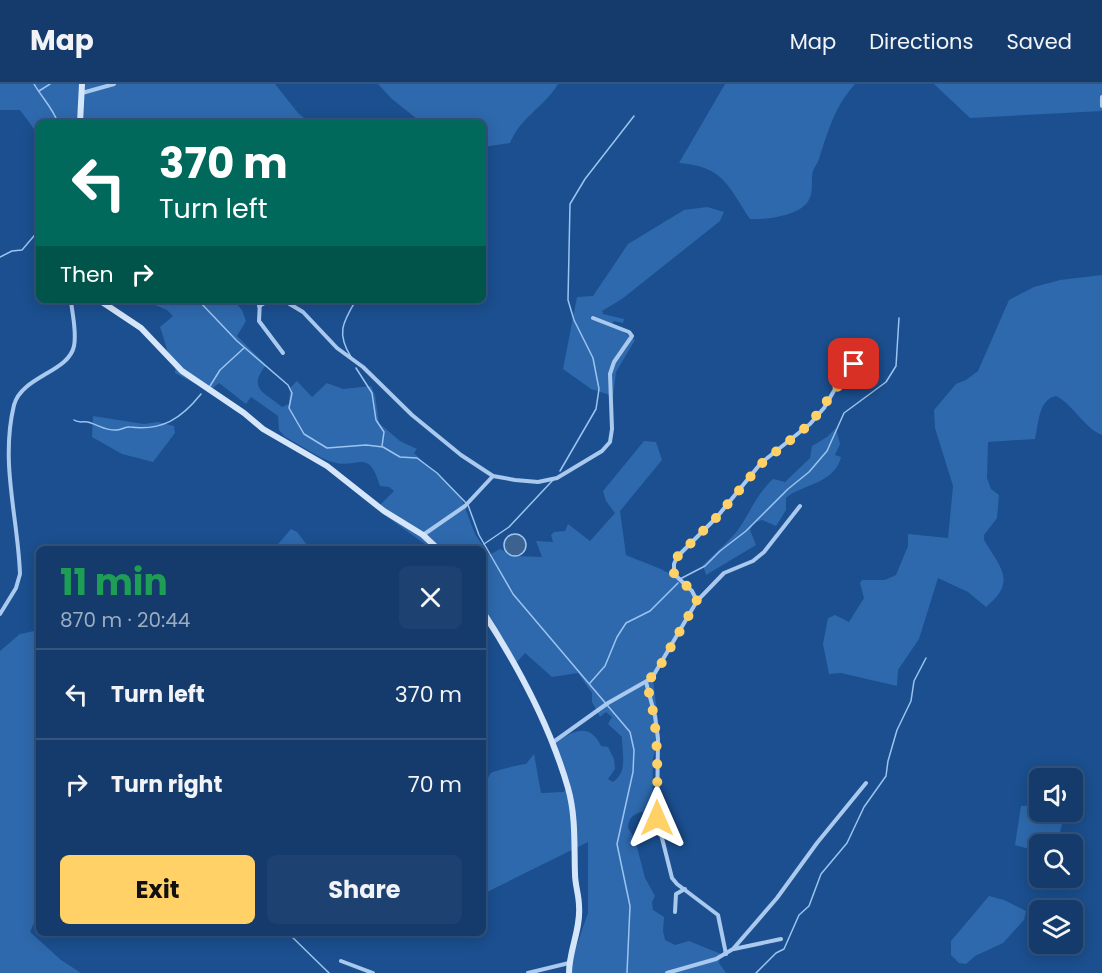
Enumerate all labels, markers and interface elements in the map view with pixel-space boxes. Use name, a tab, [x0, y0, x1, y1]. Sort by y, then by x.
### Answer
text: Map	[30, 21, 94, 60]
text: Map	[790, 27, 836, 56]
text: Directions	[869, 27, 973, 56]
text: Saved	[1006, 27, 1072, 56]
text: 370 m	[159, 134, 288, 193]
icon: left	[60, 144, 138, 222]
text: Turn left	[159, 190, 268, 227]
icon: right	[126, 258, 159, 291]
text: Then	[60, 259, 114, 290]
pin	[828, 338, 879, 389]
icon: arrive	[837, 347, 870, 380]
text: 11 min	[60, 557, 168, 608]
button: close	[399, 566, 462, 629]
text: 870 m · 20:44	[60, 606, 190, 634]
icon: left	[60, 678, 93, 711]
text: Turn left	[111, 679, 205, 710]
text: 370 m	[395, 679, 462, 710]
icon: right	[60, 768, 93, 801]
map controls	[1029, 768, 1083, 954]
button: sound	[1029, 768, 1083, 822]
text: Turn right	[111, 769, 222, 800]
text: 70 m	[408, 769, 462, 800]
position arrow	[625, 786, 689, 850]
button: search	[1029, 834, 1083, 888]
button: Exit	[60, 855, 255, 924]
button: Share	[267, 855, 462, 924]
button: layers	[1029, 900, 1083, 954]

